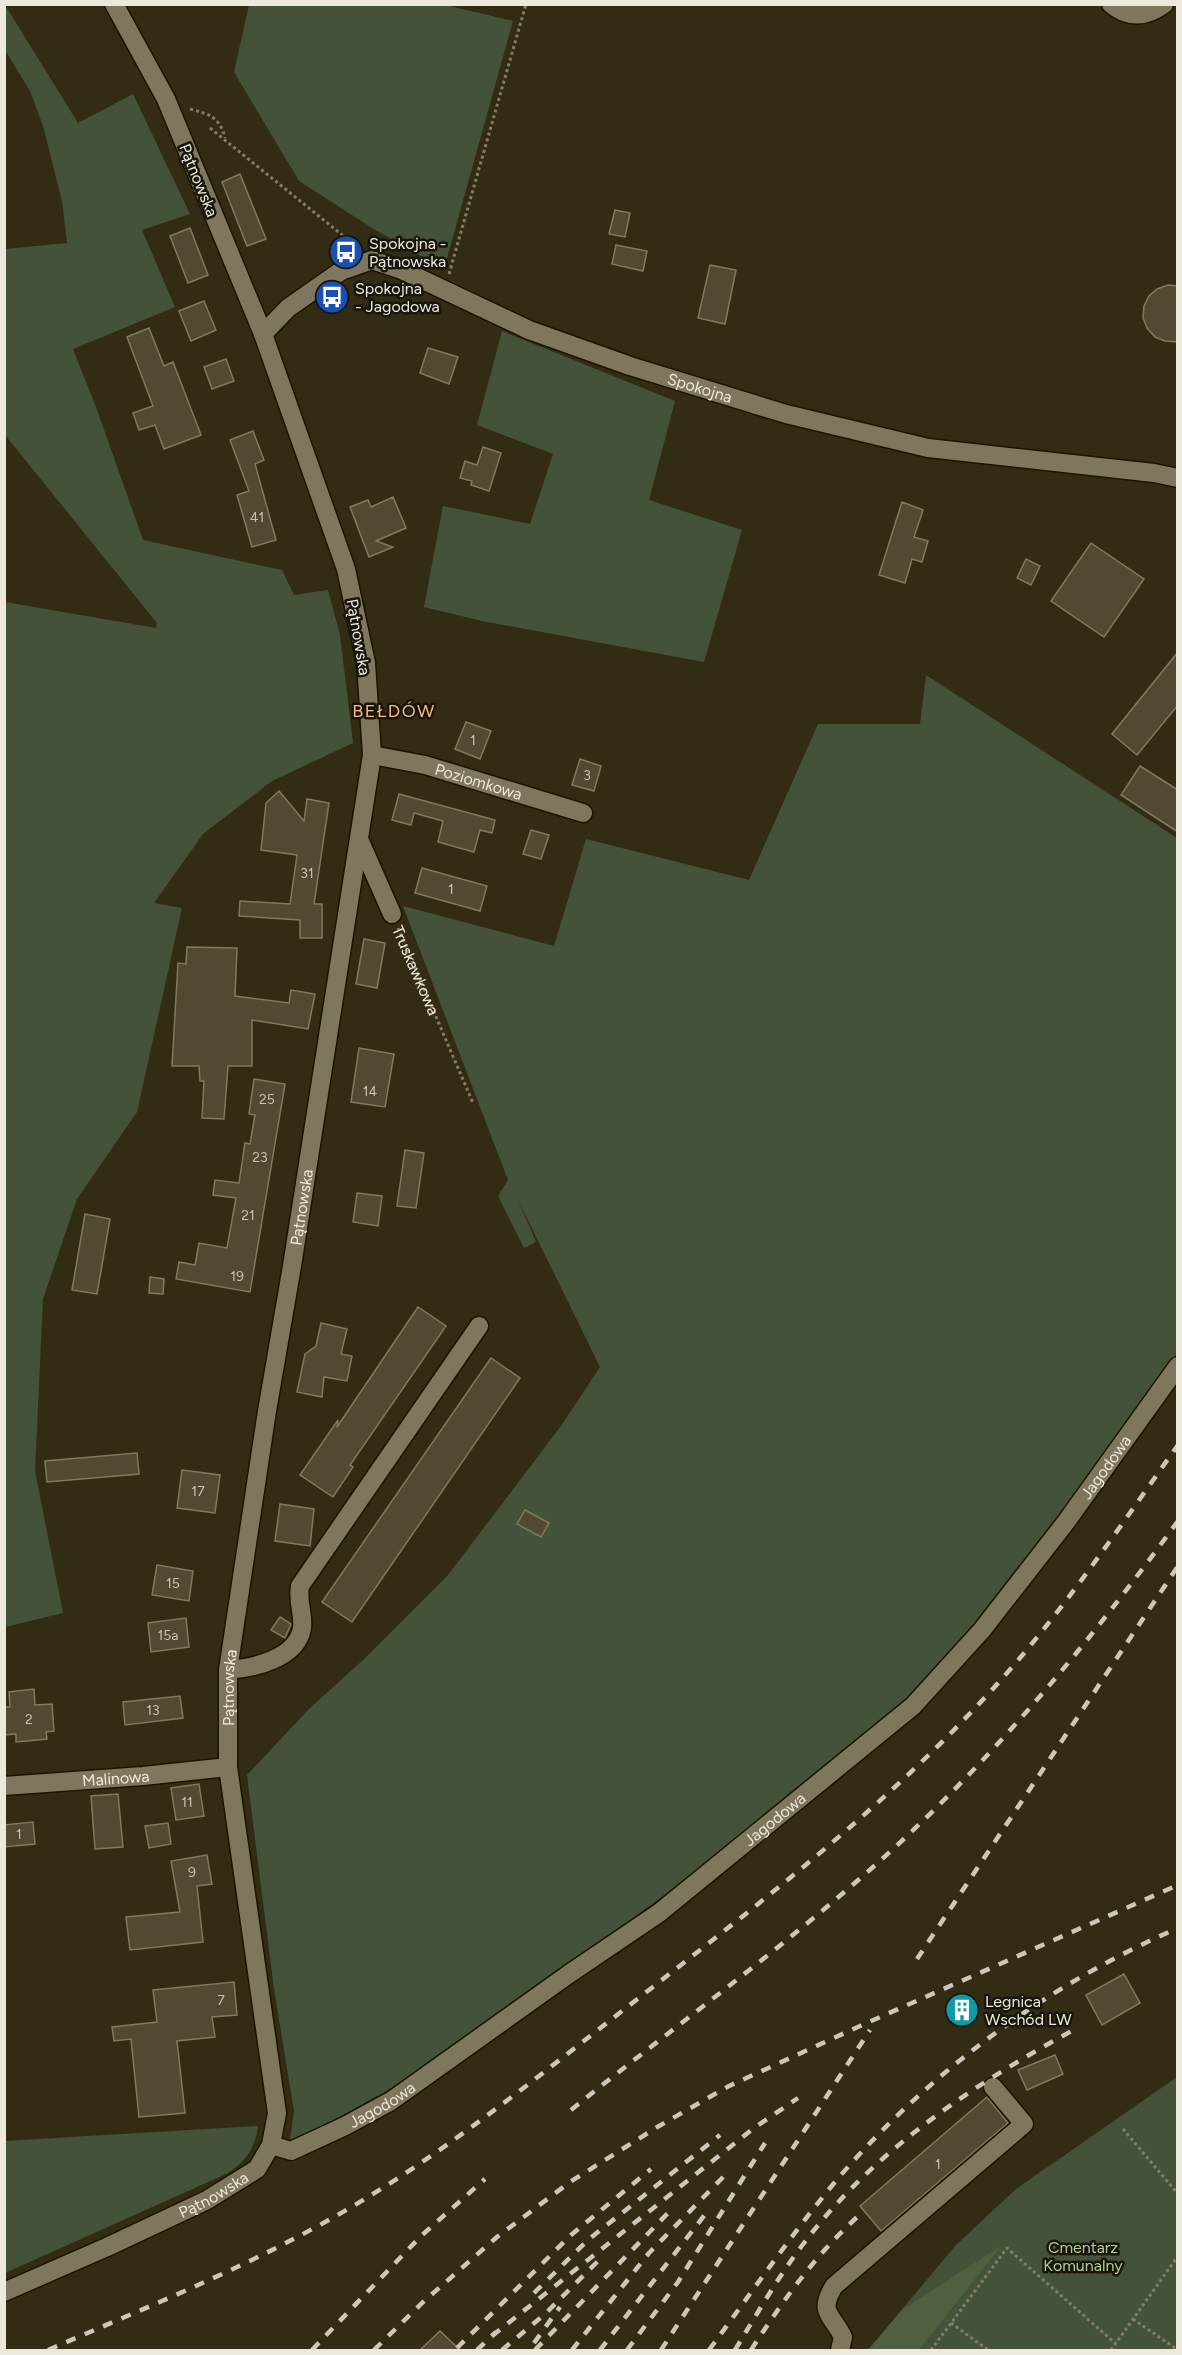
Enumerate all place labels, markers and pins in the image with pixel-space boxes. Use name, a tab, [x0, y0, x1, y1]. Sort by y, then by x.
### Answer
bus stop icon: Spokojna - Pątnowska	[328, 234, 364, 270]
place label: Spokojna - Pątnowska	[369, 234, 446, 271]
bus stop icon: Spokojna - Jagodowa	[314, 279, 350, 315]
place label: Spokojna - Jagodowa	[355, 279, 440, 316]
building icon: Legnica Wschód LW	[944, 1992, 980, 2028]
place label: Legnica Wschód LW	[985, 1992, 1072, 2029]

